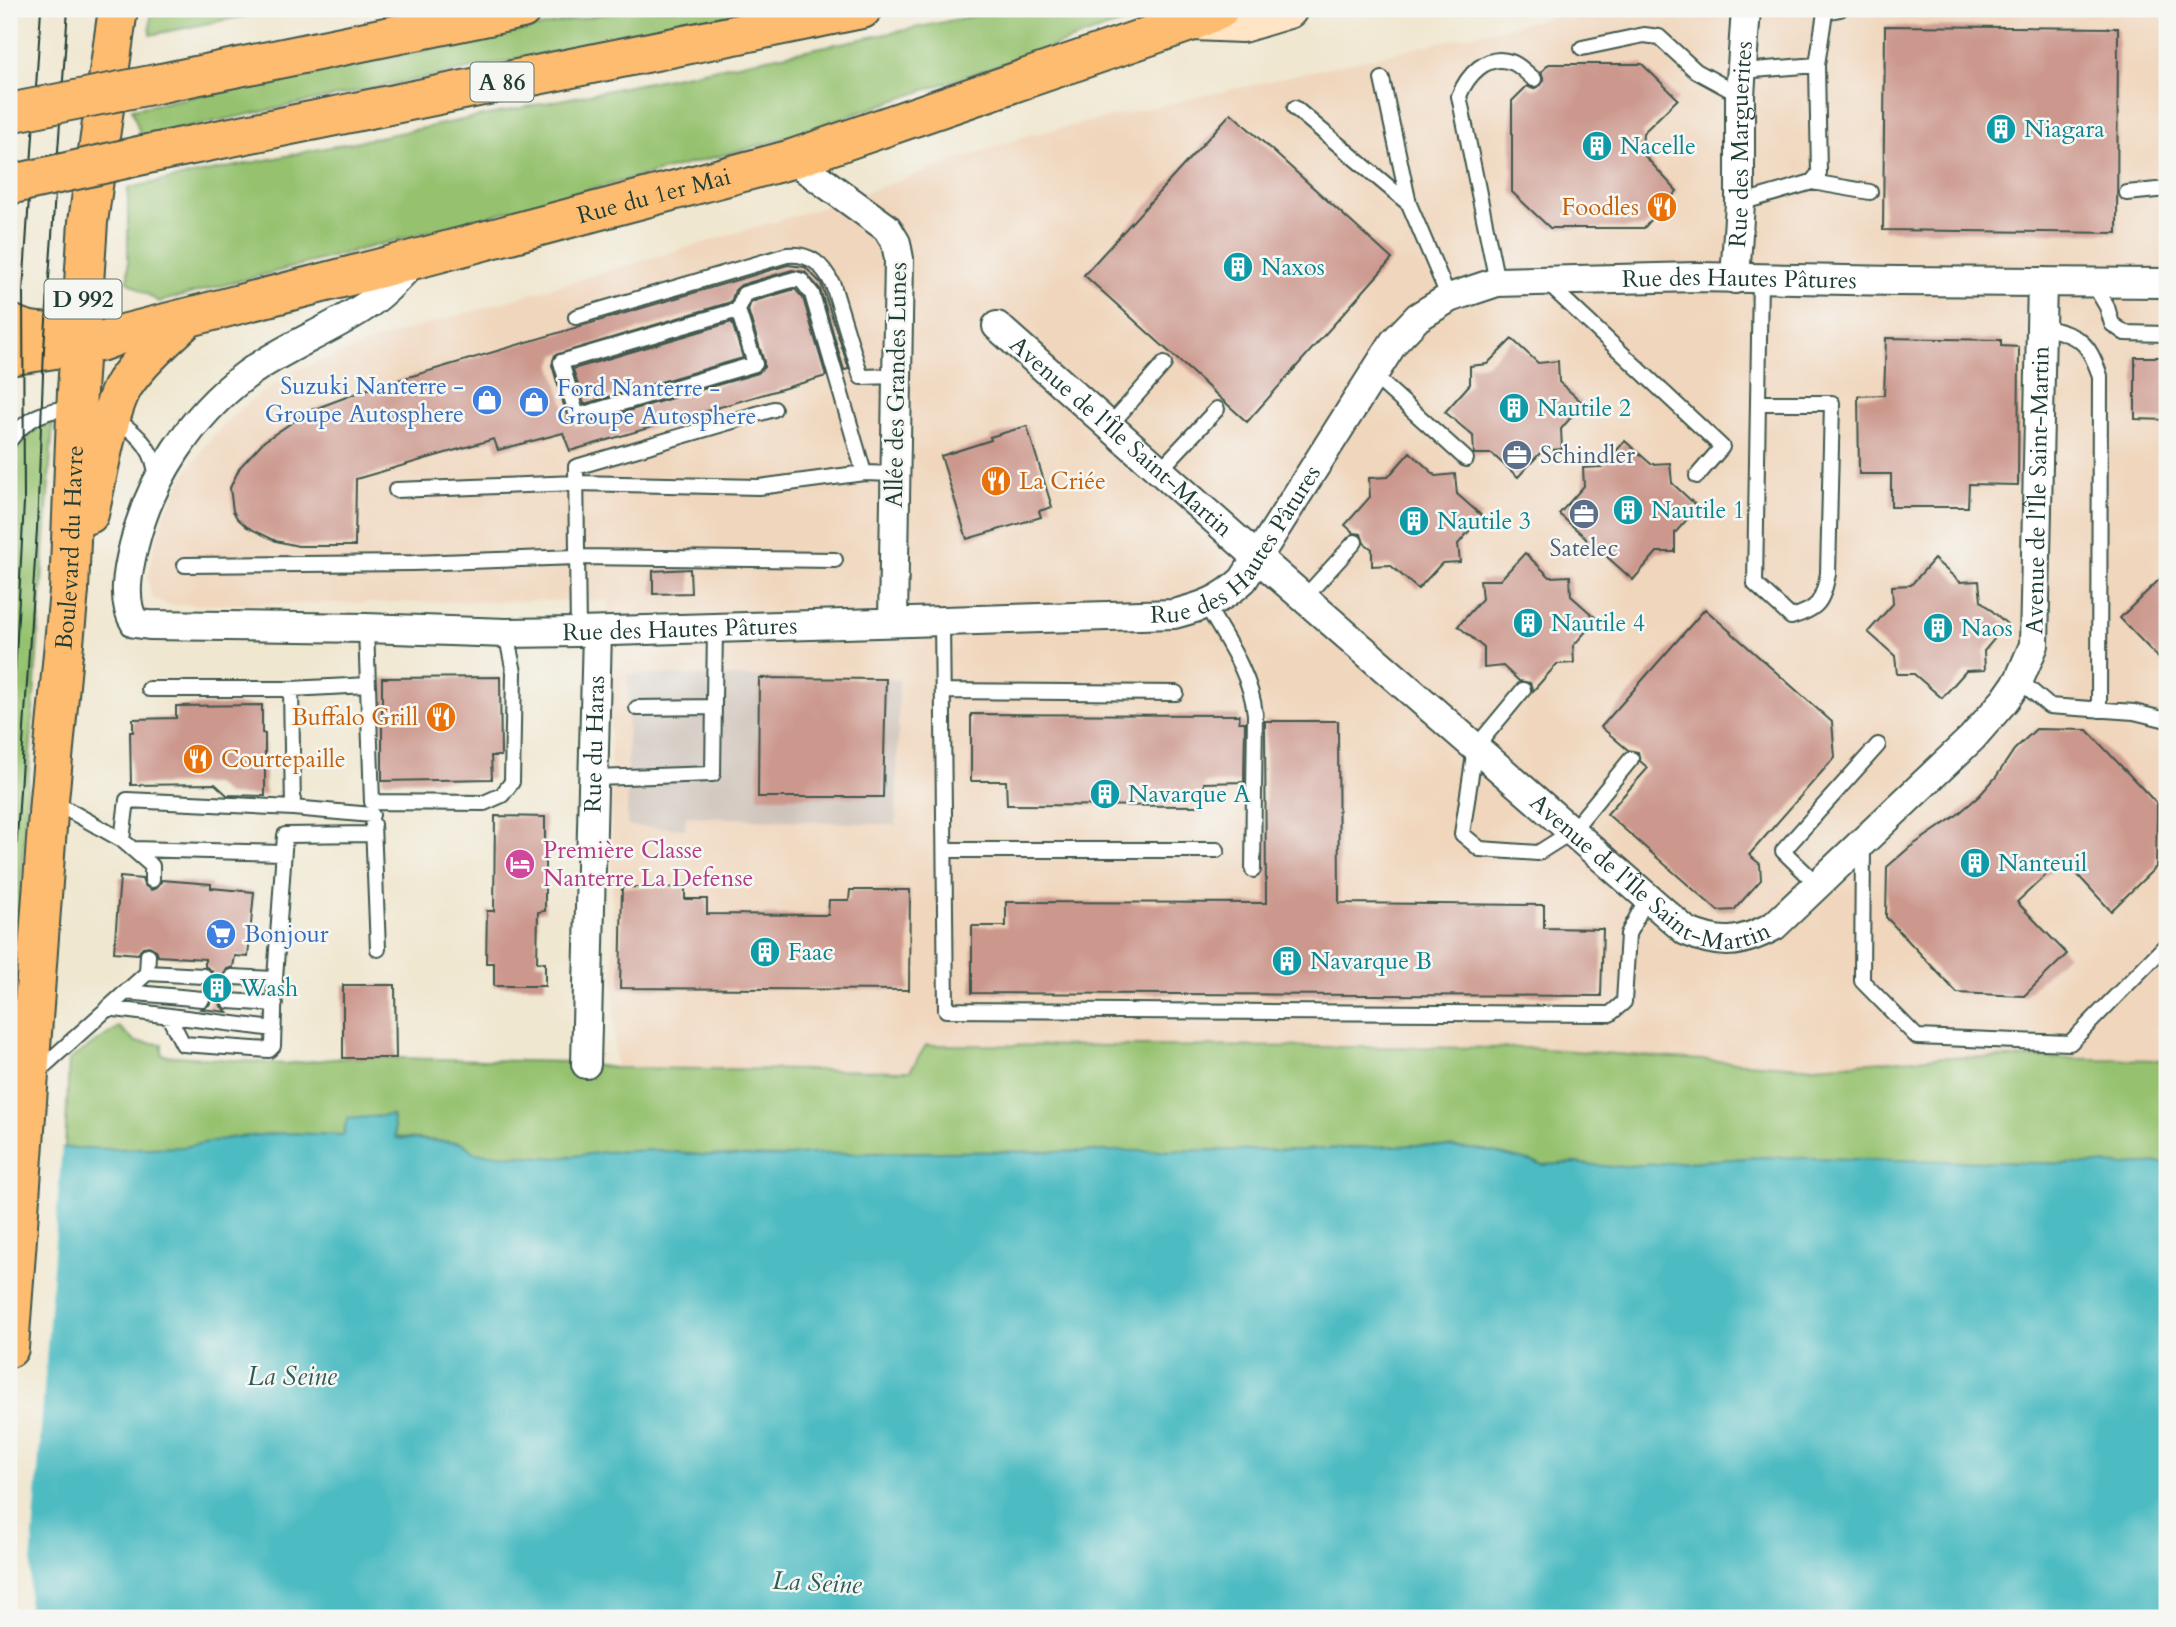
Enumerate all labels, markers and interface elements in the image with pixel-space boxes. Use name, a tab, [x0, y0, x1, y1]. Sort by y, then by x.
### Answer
street label: Rue des Marguerites	[1721, 40, 1761, 249]
road number: A 86	[470, 62, 534, 102]
building icon: Niagara	[1984, 112, 2018, 146]
place label: Niagara	[2024, 113, 2105, 146]
building icon: Nacelle	[1580, 129, 1614, 163]
place label: Nacelle	[1620, 130, 1696, 163]
street label: Rue du 1er Mai	[574, 160, 735, 232]
restaurant icon: Foodles	[1645, 190, 1679, 224]
place label: Foodles	[1562, 191, 1639, 224]
building icon: Naxos	[1221, 250, 1255, 284]
place label: Naxos	[1261, 251, 1325, 284]
street label: Rue des Hautes Pâtures	[1621, 261, 1857, 297]
street label: Allée des Grandes Lunes	[878, 262, 915, 508]
road number: D 992	[44, 280, 122, 318]
street label: Avenue de l'Île Saint-Martin	[1002, 328, 1240, 545]
street label: Avenue de l'Île Saint-Martin	[2018, 345, 2058, 635]
place label: Suzuki Nanterre - Groupe Autosphere	[265, 370, 464, 431]
place label: Ford Nanterre - Groupe Autosphere	[557, 372, 756, 433]
shop icon: Suzuki Nanterre - Groupe Autosphere	[470, 383, 504, 417]
shop icon: Ford Nanterre - Groupe Autosphere	[517, 385, 551, 419]
building icon: Nautile 2	[1497, 391, 1531, 425]
place label: Nautile 2	[1537, 392, 1631, 425]
office icon: Schindler	[1500, 438, 1534, 472]
place label: Schindler	[1540, 439, 1635, 472]
street label: Boulevard du Havre	[47, 445, 92, 651]
street label: Rue des Hautes Pâtures	[1150, 459, 1329, 632]
restaurant icon: La Criée	[979, 464, 1013, 498]
place label: La Criée	[1019, 465, 1106, 498]
building icon: Nautile 1	[1611, 493, 1645, 527]
place label: Nautile 1	[1651, 494, 1745, 527]
office icon: Satelec	[1567, 497, 1601, 531]
building icon: Nautile 3	[1397, 504, 1431, 538]
place label: Nautile 3	[1437, 505, 1531, 538]
place label: Satelec	[1550, 532, 1618, 565]
building icon: Nautile 4	[1511, 606, 1545, 640]
place label: Nautile 4	[1551, 607, 1645, 640]
street label: Rue des Hautes Pâtures	[562, 609, 798, 649]
building icon: Naos	[1921, 611, 1955, 645]
place label: Naos	[1961, 612, 2013, 645]
street label: Rue du Haras	[576, 675, 613, 813]
restaurant icon: Buffalo Grill	[424, 700, 458, 734]
place label: Buffalo Grill	[291, 701, 418, 734]
restaurant icon: Courtepaille	[181, 742, 215, 776]
place label: Courtepaille	[221, 743, 346, 776]
building icon: Navarque A	[1088, 777, 1122, 811]
place label: Navarque A	[1128, 778, 1251, 811]
street label: Avenue de l'Île Saint-Martin	[1522, 786, 1776, 959]
place label: Première Classe Nanterre La Defense	[543, 834, 753, 895]
building icon: Nanteuil	[1958, 846, 1992, 880]
hotel icon: Première Classe Nanterre La Defense	[503, 847, 537, 881]
place label: Nanteuil	[1998, 847, 2087, 880]
supermarket icon: Bonjour	[204, 917, 238, 951]
place label: Bonjour	[244, 918, 329, 951]
building icon: Faac	[748, 935, 782, 969]
place label: Faac	[788, 936, 833, 969]
building icon: Navarque B	[1270, 944, 1304, 978]
place label: Navarque B	[1310, 945, 1432, 978]
building icon: Wash	[200, 971, 234, 1005]
place label: Wash	[239, 972, 298, 1005]
water label: La Seine	[247, 1359, 338, 1394]
water label: La Seine	[771, 1563, 863, 1602]

